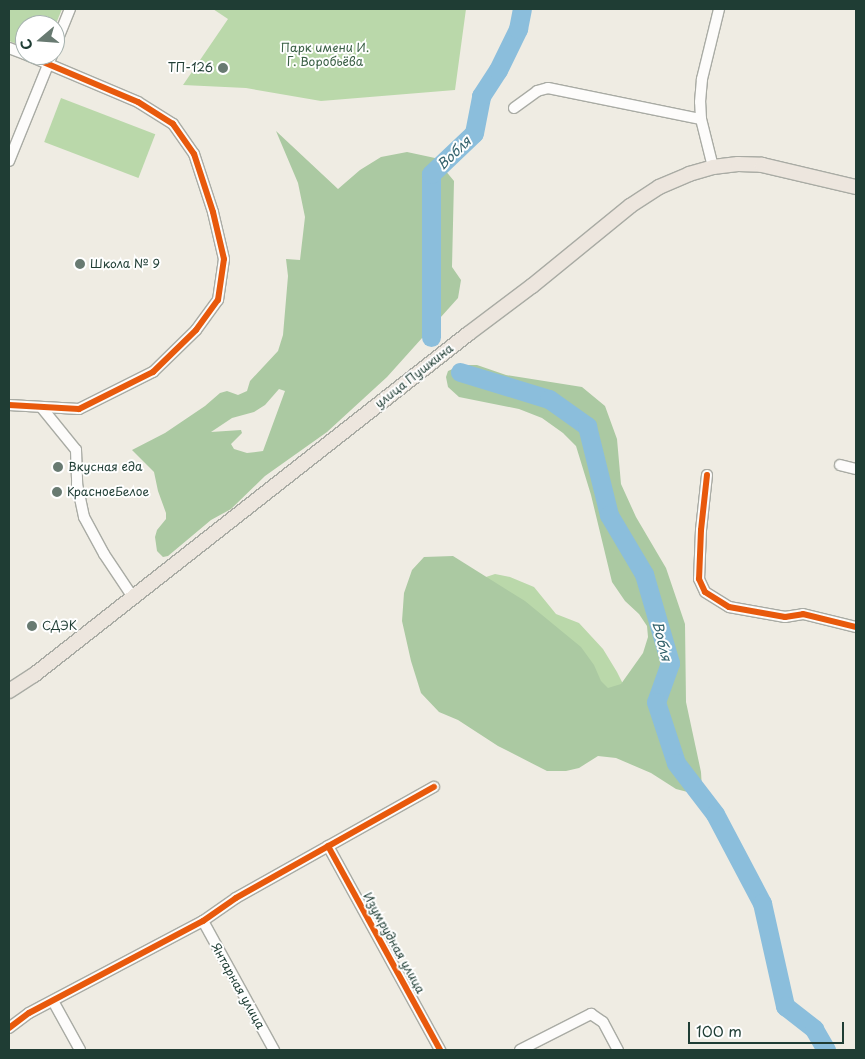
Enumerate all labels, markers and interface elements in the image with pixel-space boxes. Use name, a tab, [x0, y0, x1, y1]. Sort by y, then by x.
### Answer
north arrow	[15, 15, 65, 65]
text: С	[15, 36, 38, 53]
park label: Парк имени И. Г. Воробьёва	[280, 41, 370, 69]
place label: ТП-126	[168, 61, 213, 75]
marker: ТП-126	[217, 62, 229, 74]
water label: Вобля	[434, 133, 474, 173]
place label: Школа № 9	[90, 257, 160, 271]
marker: Школа № 9	[74, 258, 86, 270]
street label: улица Пушкина	[372, 341, 456, 411]
place label: Вкусная еда	[68, 460, 143, 474]
marker: Вкусная еда	[52, 461, 64, 473]
place label: КрасноeБелое	[67, 485, 149, 499]
marker: КрасноeБелое	[51, 486, 63, 498]
place label: СДЭК	[42, 619, 77, 633]
water label: Вобля	[649, 619, 675, 663]
marker: СДЭК	[26, 620, 38, 632]
street label: Изумрудная улица	[360, 889, 428, 997]
street label: Янтарная улица	[208, 940, 268, 1032]
scale bar	[690, 1012, 846, 1044]
text: 100 m	[696, 1019, 742, 1042]

